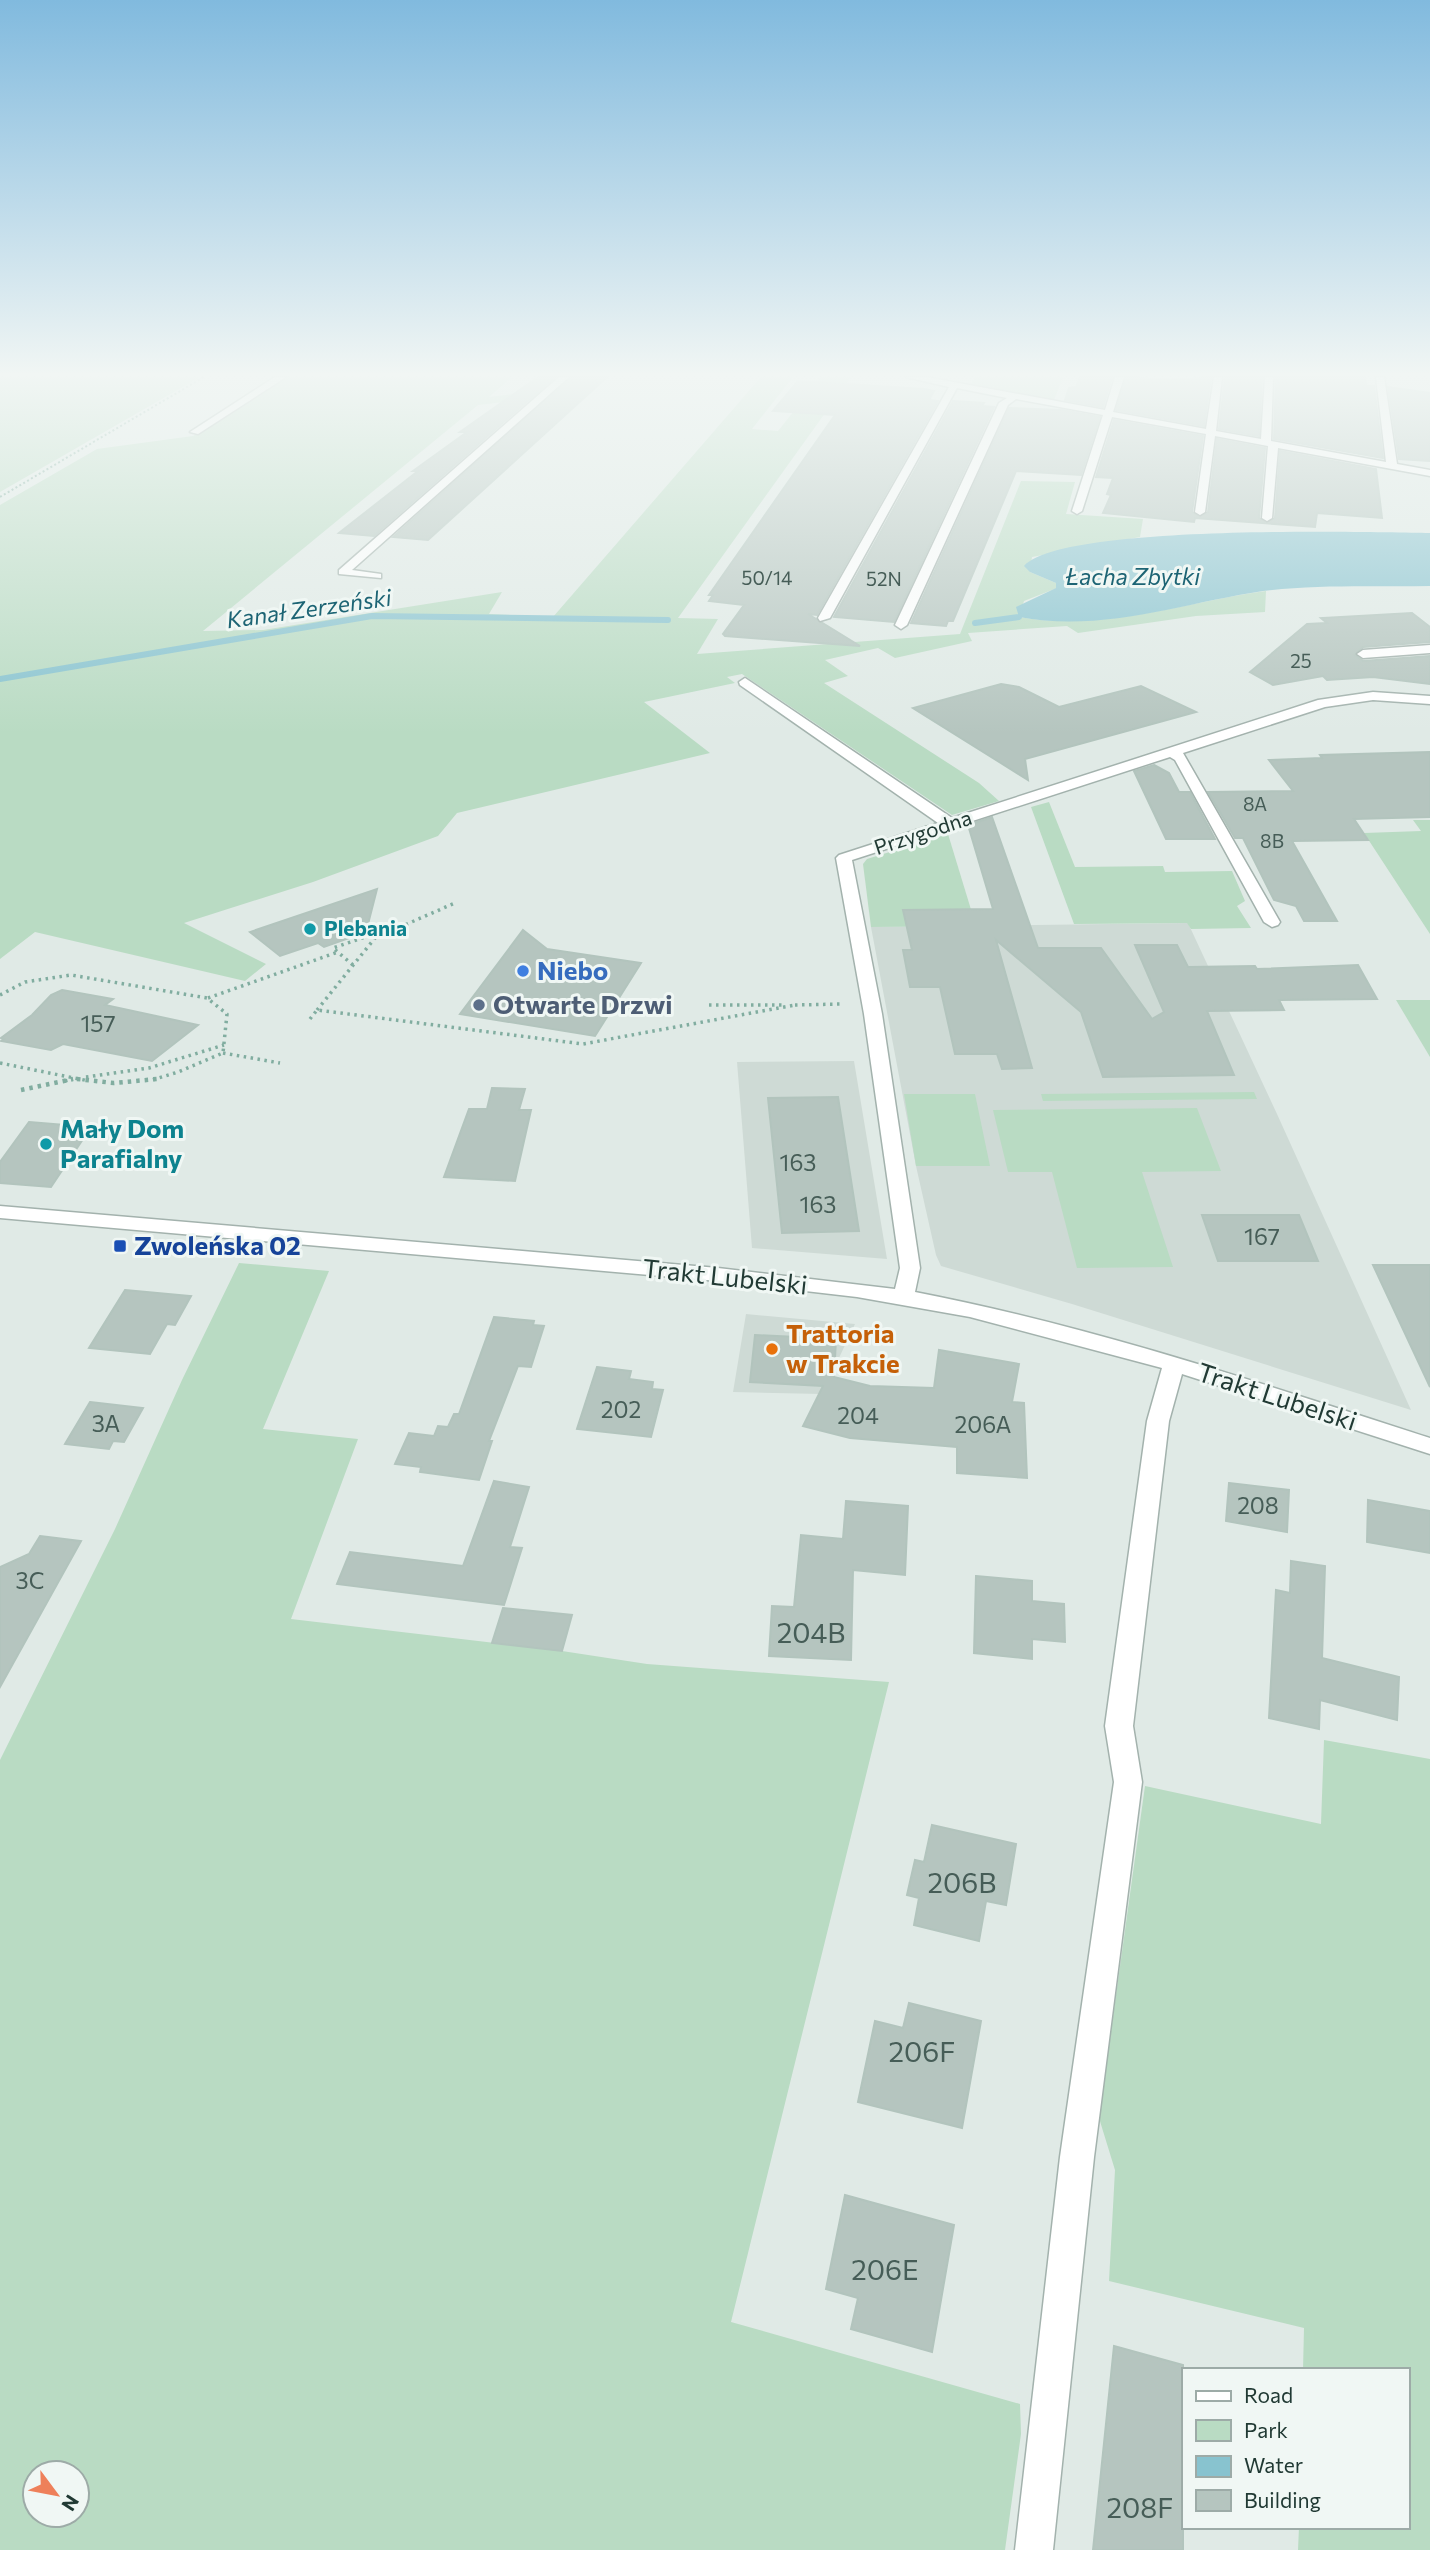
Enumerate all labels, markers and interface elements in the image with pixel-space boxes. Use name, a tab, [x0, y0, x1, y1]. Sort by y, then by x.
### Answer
water label: Łacha Zbytki	[1066, 562, 1201, 590]
house number: 50/14	[742, 566, 792, 589]
house number: 52N	[866, 567, 902, 590]
water label: Kanał Zerzeński	[225, 582, 394, 633]
house number: 25	[1290, 649, 1312, 672]
house number: 8A	[1243, 792, 1267, 815]
street label: Przygodna	[870, 804, 975, 859]
house number: 8B	[1260, 829, 1284, 852]
place label: Plebania	[324, 915, 407, 940]
marker: Plebania	[302, 921, 318, 937]
place label: Niebo	[537, 954, 608, 985]
marker: Niebo	[515, 963, 531, 979]
place label: Otwarte Drzwi	[493, 988, 672, 1019]
marker: Otwarte Drzwi	[471, 997, 487, 1013]
house number: 157	[80, 1009, 116, 1037]
place label: Mały Dom Parafialny	[60, 1112, 184, 1173]
marker: Mały Dom Parafialny	[38, 1136, 54, 1152]
house number: 163	[780, 1148, 816, 1176]
house number: 163	[800, 1190, 836, 1218]
house number: 167	[1244, 1222, 1280, 1250]
place label: Zwoleńska 02	[134, 1229, 301, 1260]
marker: Zwoleńska 02	[112, 1238, 128, 1254]
street label: Trakt Lubelski	[641, 1251, 809, 1300]
place label: Trattoria w Trakcie	[786, 1317, 900, 1378]
marker: Trattoria w Trakcie	[764, 1341, 780, 1357]
street label: Trakt Lubelski	[1194, 1355, 1361, 1436]
house number: 202	[601, 1395, 641, 1423]
house number: 204	[837, 1401, 879, 1429]
house number: 3A	[92, 1409, 120, 1437]
house number: 206A	[954, 1410, 1012, 1438]
house number: 208	[1237, 1491, 1279, 1519]
house number: 3C	[16, 1566, 44, 1594]
house number: 204B	[777, 1615, 845, 1649]
house number: 206B	[928, 1865, 996, 1899]
house number: 206F	[889, 2034, 955, 2068]
house number: 206E	[851, 2252, 919, 2286]
legend	[1182, 2368, 1409, 2529]
text: Road	[1244, 2382, 1293, 2407]
text: Park	[1244, 2417, 1288, 2442]
text: Water	[1244, 2452, 1303, 2477]
north arrow	[21, 2459, 91, 2529]
text: Building	[1244, 2487, 1321, 2512]
house number: 208F	[1107, 2490, 1173, 2524]
text: N	[57, 2491, 84, 2515]

